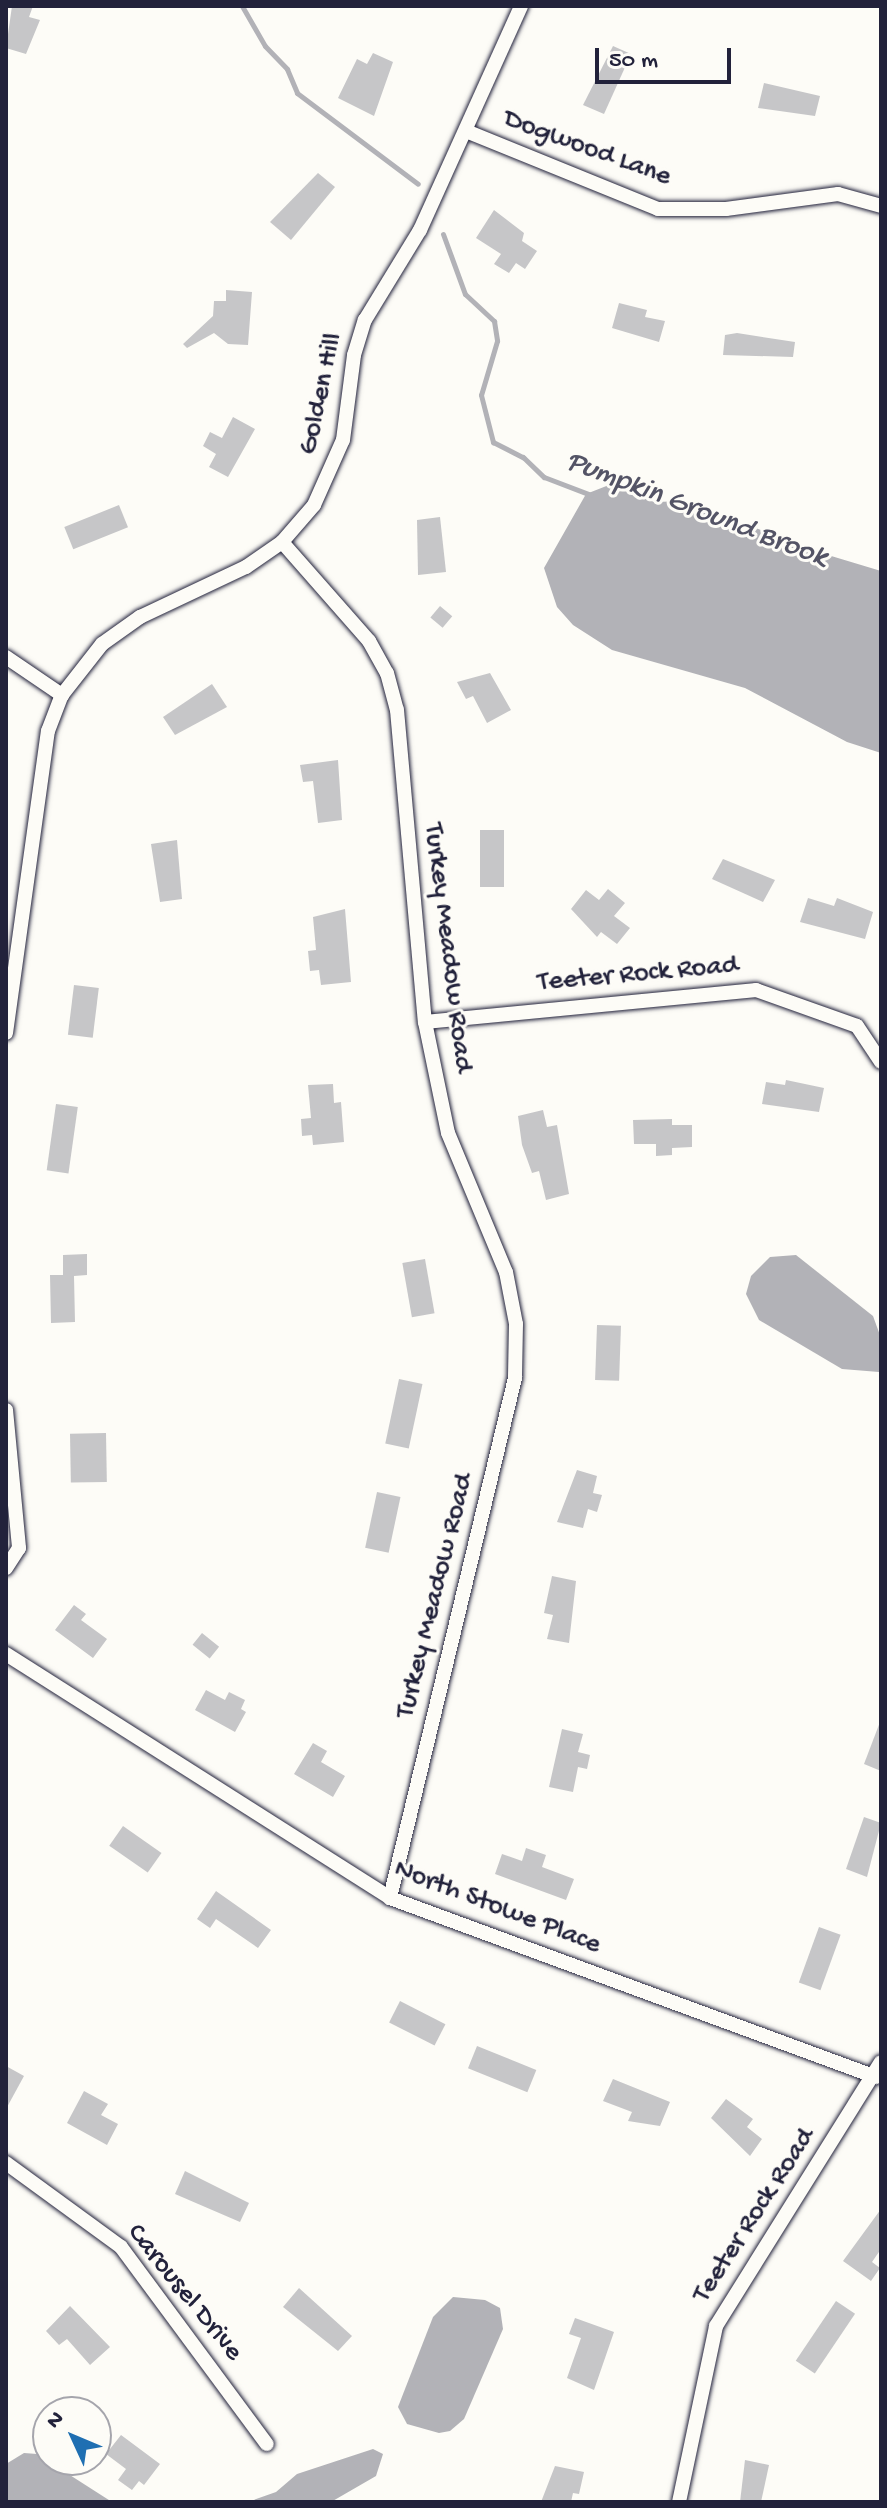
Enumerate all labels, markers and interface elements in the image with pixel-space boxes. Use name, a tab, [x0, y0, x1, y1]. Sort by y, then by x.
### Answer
scale bar	[599, 32, 735, 82]
text: 50 m	[609, 47, 658, 76]
street label: Dogwood Lane	[499, 103, 675, 195]
street label: Golden Hill	[293, 330, 351, 458]
water label: Pumpkin Ground Brook	[560, 445, 832, 577]
street label: Turkey Meadow Road	[415, 821, 479, 1075]
street label: Teeter Rock Road	[536, 950, 740, 1000]
street label: Turkey Meadow Road	[389, 1470, 483, 1722]
street label: North Stowe Place	[389, 1853, 605, 1963]
street label: Teeter Rock Road	[686, 2123, 824, 2309]
street label: Carousel Drive	[118, 2218, 250, 2368]
north arrow	[32, 2396, 112, 2476]
text: N	[42, 2407, 71, 2435]

